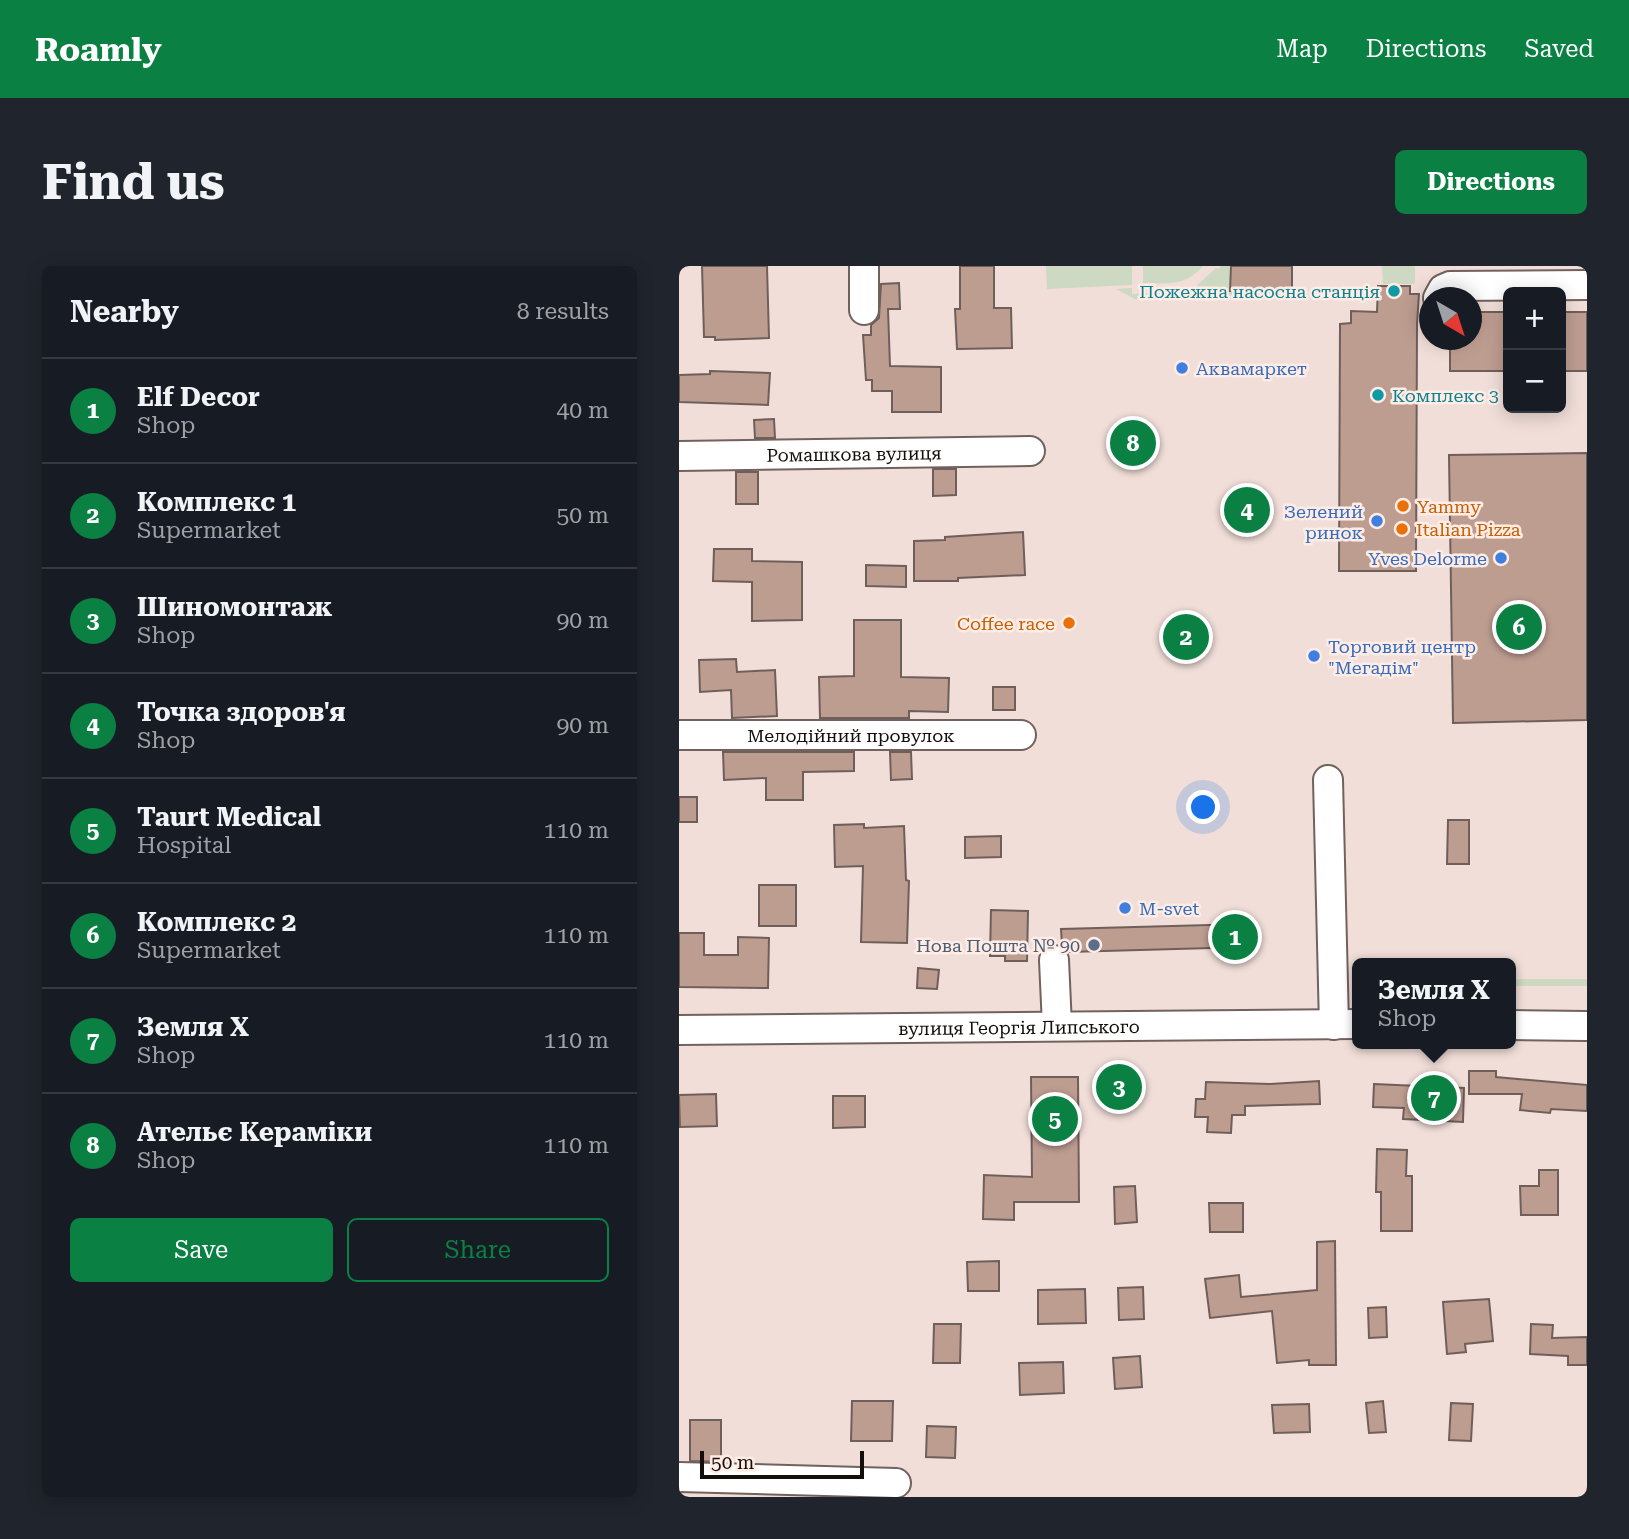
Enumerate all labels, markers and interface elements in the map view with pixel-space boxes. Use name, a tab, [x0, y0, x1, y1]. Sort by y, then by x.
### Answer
text: Roamly	[35, 30, 162, 69]
text: Map	[1276, 35, 1328, 63]
text: Directions	[1366, 35, 1486, 63]
text: Saved	[1524, 35, 1594, 63]
button: Directions	[1395, 150, 1587, 214]
text: Find us	[42, 154, 225, 211]
place label: Пожежна насосна станція	[1139, 281, 1380, 302]
marker: Пожежна насосна станція	[1386, 283, 1402, 299]
north arrow	[1419, 287, 1482, 350]
map controls	[1503, 287, 1566, 413]
button: +	[1503, 287, 1566, 350]
text: Nearby	[70, 294, 179, 329]
text: 8 results	[517, 298, 609, 325]
button: −	[1503, 350, 1566, 413]
place label: Аквамаркет	[1196, 358, 1307, 379]
marker: Аквамаркет	[1174, 360, 1190, 376]
text: Elf Decor	[137, 382, 260, 412]
place label: Комплекс 3	[1392, 385, 1499, 406]
marker: Комплекс 3	[1370, 387, 1386, 403]
text: 1	[87, 397, 99, 424]
text: 40 m	[556, 397, 609, 424]
text: Shop	[137, 412, 195, 439]
pin: 8	[1110, 417, 1156, 469]
street label: Ромашкова вулиця	[766, 442, 942, 465]
pin: 4	[1224, 484, 1270, 536]
text: Комплекс 1	[137, 487, 296, 517]
place label: Yammy	[1417, 496, 1481, 517]
marker: Yammy	[1395, 498, 1411, 514]
place label: Зелений ринок	[1284, 501, 1363, 543]
text: 2	[87, 502, 99, 529]
text: 50 m	[556, 502, 609, 529]
marker: Зелений ринок	[1369, 513, 1385, 529]
text: Supermarket	[137, 517, 281, 544]
place label: Italian Pizza	[1416, 519, 1521, 540]
marker: Italian Pizza	[1394, 521, 1410, 537]
place label: Yves Delorme	[1368, 548, 1487, 569]
marker: Yves Delorme	[1493, 550, 1509, 566]
text: Шиномонтаж	[137, 592, 332, 622]
pin: 6	[1496, 601, 1542, 653]
text: 3	[87, 607, 99, 634]
text: 90 m	[556, 607, 609, 634]
pin: 2	[1163, 611, 1209, 663]
place label: Coffee race	[957, 613, 1055, 634]
marker: Coffee race	[1061, 615, 1077, 631]
text: Shop	[137, 622, 195, 649]
place label: Торговий центр "Мегадім"	[1328, 636, 1476, 678]
marker: Торговий центр "Мегадім"	[1306, 648, 1322, 664]
text: Точка здоров'я	[137, 697, 346, 727]
text: 4	[87, 712, 99, 739]
text: 90 m	[556, 712, 609, 739]
street label: Мелодійний провулок	[747, 725, 955, 746]
text: Shop	[137, 727, 195, 754]
your location	[1186, 790, 1220, 824]
text: Taurt Medical	[137, 802, 321, 832]
text: 5	[87, 817, 99, 844]
text: 110 m	[544, 817, 609, 844]
text: Hospital	[137, 832, 231, 859]
place label: M-svet	[1139, 898, 1199, 919]
marker: M-svet	[1117, 900, 1133, 916]
text: Комплекс 2	[137, 907, 296, 937]
pin: 1	[1212, 911, 1258, 963]
text: 6	[87, 922, 99, 949]
text: 110 m	[544, 922, 609, 949]
place label: Нова Пошта № 90	[916, 935, 1080, 956]
text: Supermarket	[137, 937, 281, 964]
marker: Нова Пошта № 90	[1086, 937, 1102, 953]
popup	[1352, 958, 1516, 1049]
text: Земля Х	[1378, 975, 1490, 1005]
text: Shop	[1378, 1005, 1436, 1032]
text: Земля Х	[137, 1012, 249, 1042]
street label: вулиця Георгія Липського	[898, 1015, 1140, 1039]
text: 7	[87, 1027, 99, 1054]
text: 110 m	[544, 1027, 609, 1054]
text: Shop	[137, 1042, 195, 1069]
pin: 3	[1096, 1061, 1142, 1113]
pin: 7	[1411, 1072, 1457, 1124]
pin: 5	[1032, 1093, 1078, 1145]
text: Ательє Кераміки	[137, 1117, 372, 1147]
text: 8	[87, 1132, 99, 1159]
text: 110 m	[544, 1132, 609, 1159]
text: Shop	[137, 1147, 195, 1174]
button: Save	[70, 1218, 333, 1282]
button: Share	[347, 1218, 609, 1282]
scale bar	[700, 1448, 865, 1480]
text: 50 m	[711, 1451, 754, 1474]

